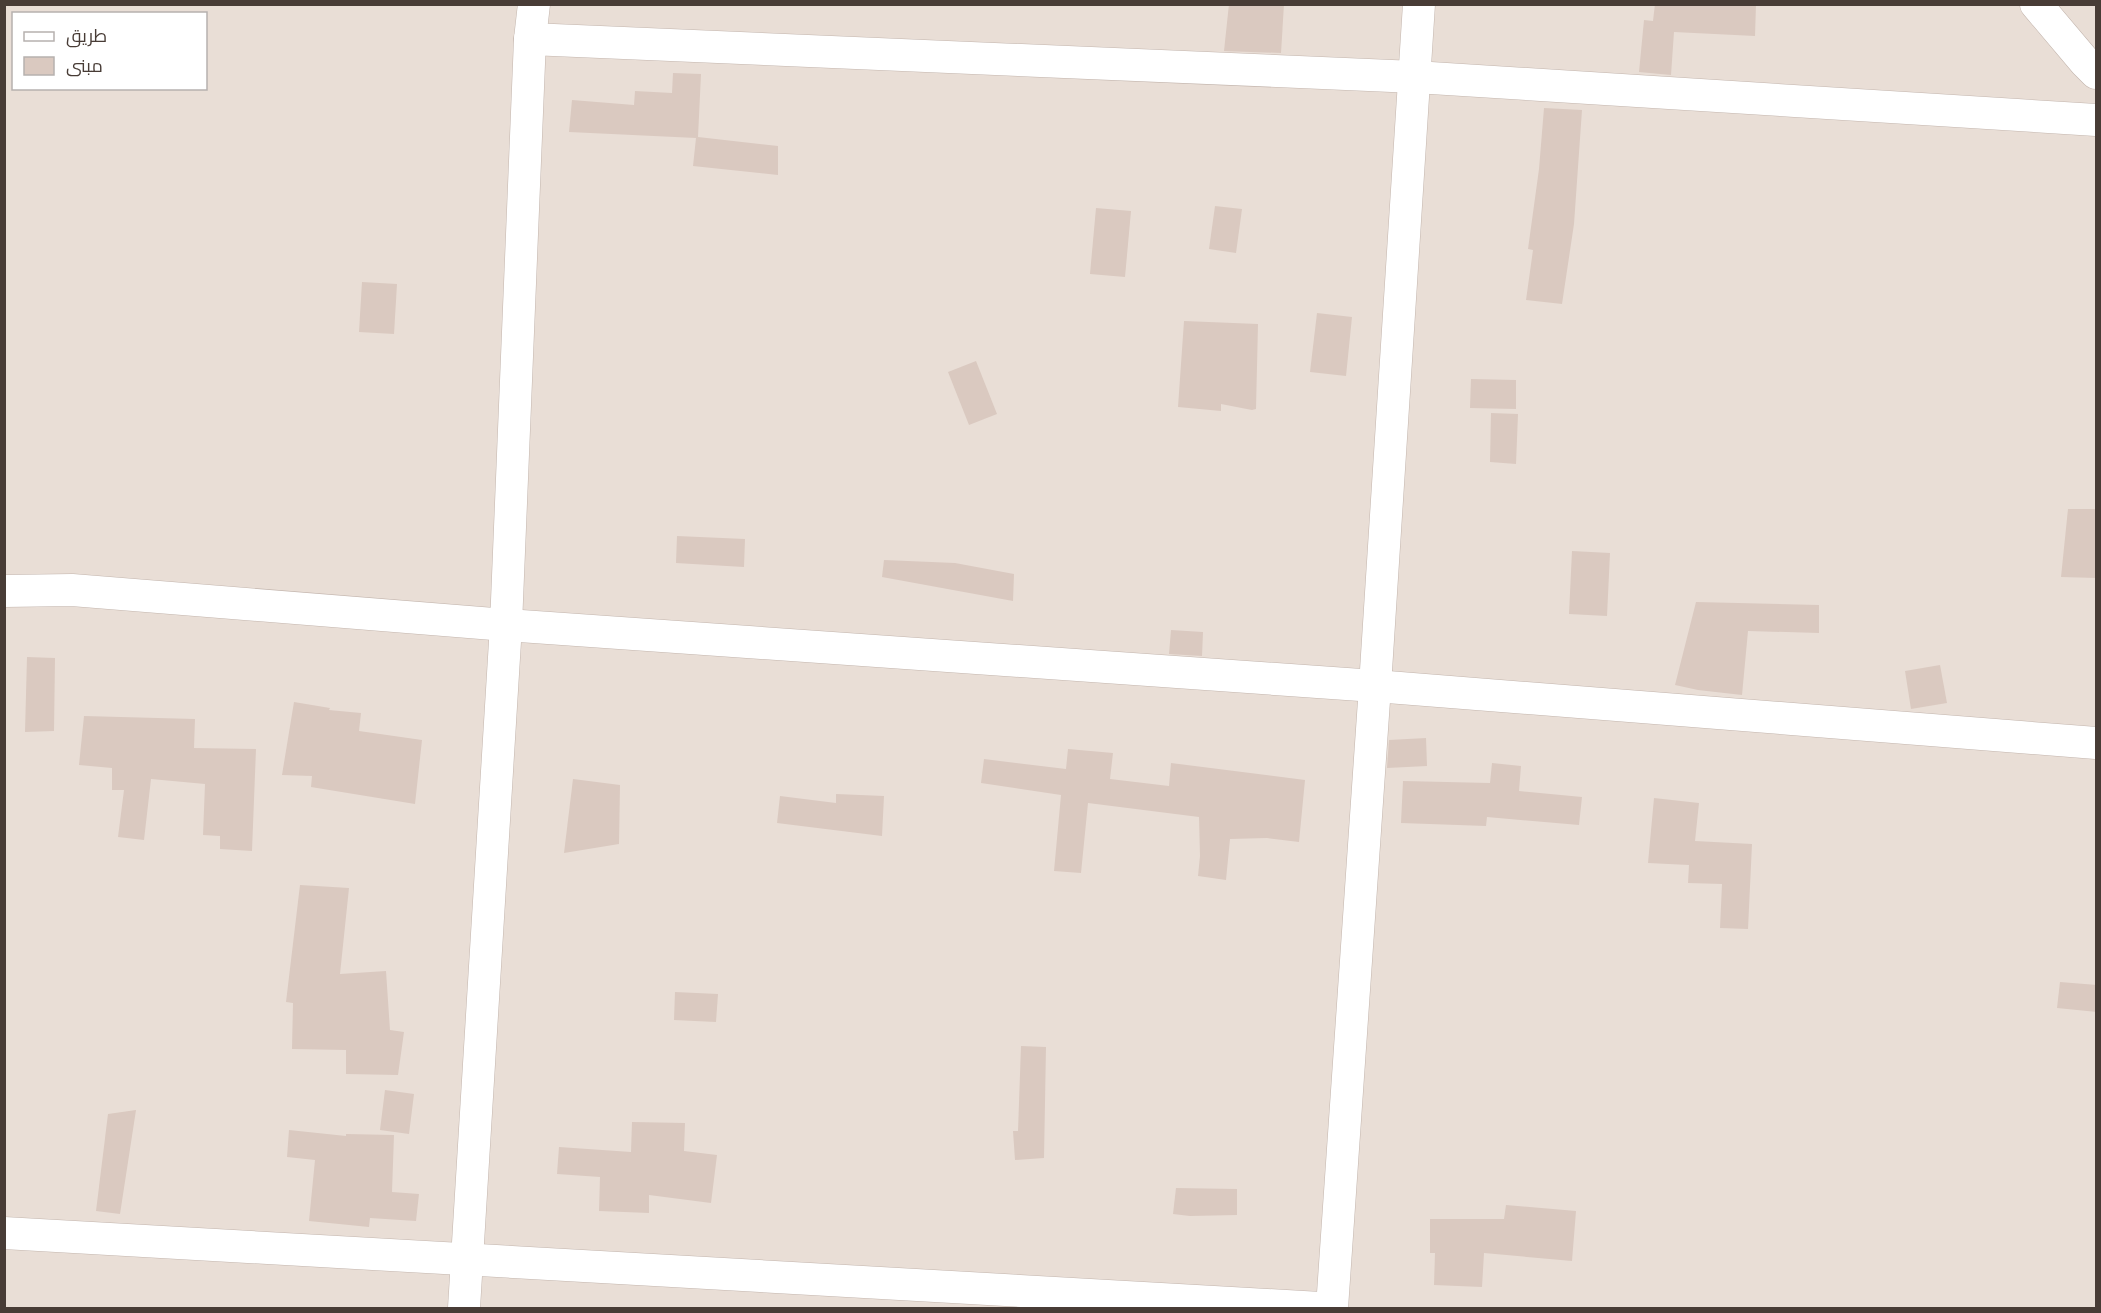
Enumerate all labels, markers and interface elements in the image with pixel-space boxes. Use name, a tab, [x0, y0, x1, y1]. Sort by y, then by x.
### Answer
legend	[12, 12, 207, 90]
text: طريق	[66, 23, 107, 48]
text: مبنى	[66, 53, 103, 77]

